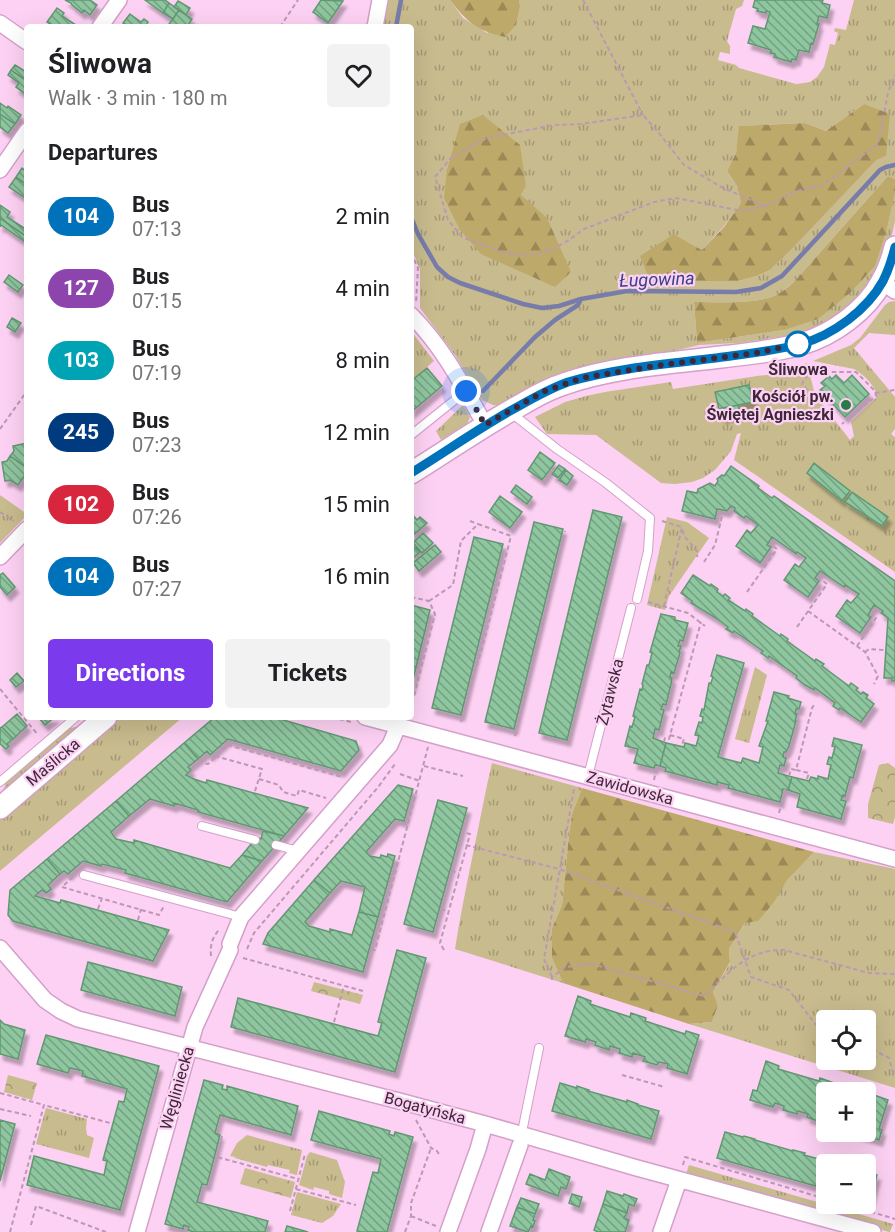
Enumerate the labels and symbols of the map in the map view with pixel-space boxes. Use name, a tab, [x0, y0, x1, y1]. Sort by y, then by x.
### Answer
water label: Ługowina	[619, 267, 695, 291]
marker: Śliwowa	[785, 331, 811, 357]
place label: Śliwowa	[768, 360, 828, 379]
your location	[451, 376, 481, 406]
place label: Kościół pw. Świętej Agnieszki	[706, 387, 834, 424]
marker: Kościół pw. Świętej Agnieszki	[839, 398, 853, 412]
street label: Żytawska	[593, 657, 627, 727]
street label: Maślicka	[22, 734, 84, 790]
street label: Zawidowska	[584, 767, 676, 809]
street label: Węgliniecka	[156, 1044, 198, 1132]
street label: Bogatyńska	[382, 1088, 468, 1128]

